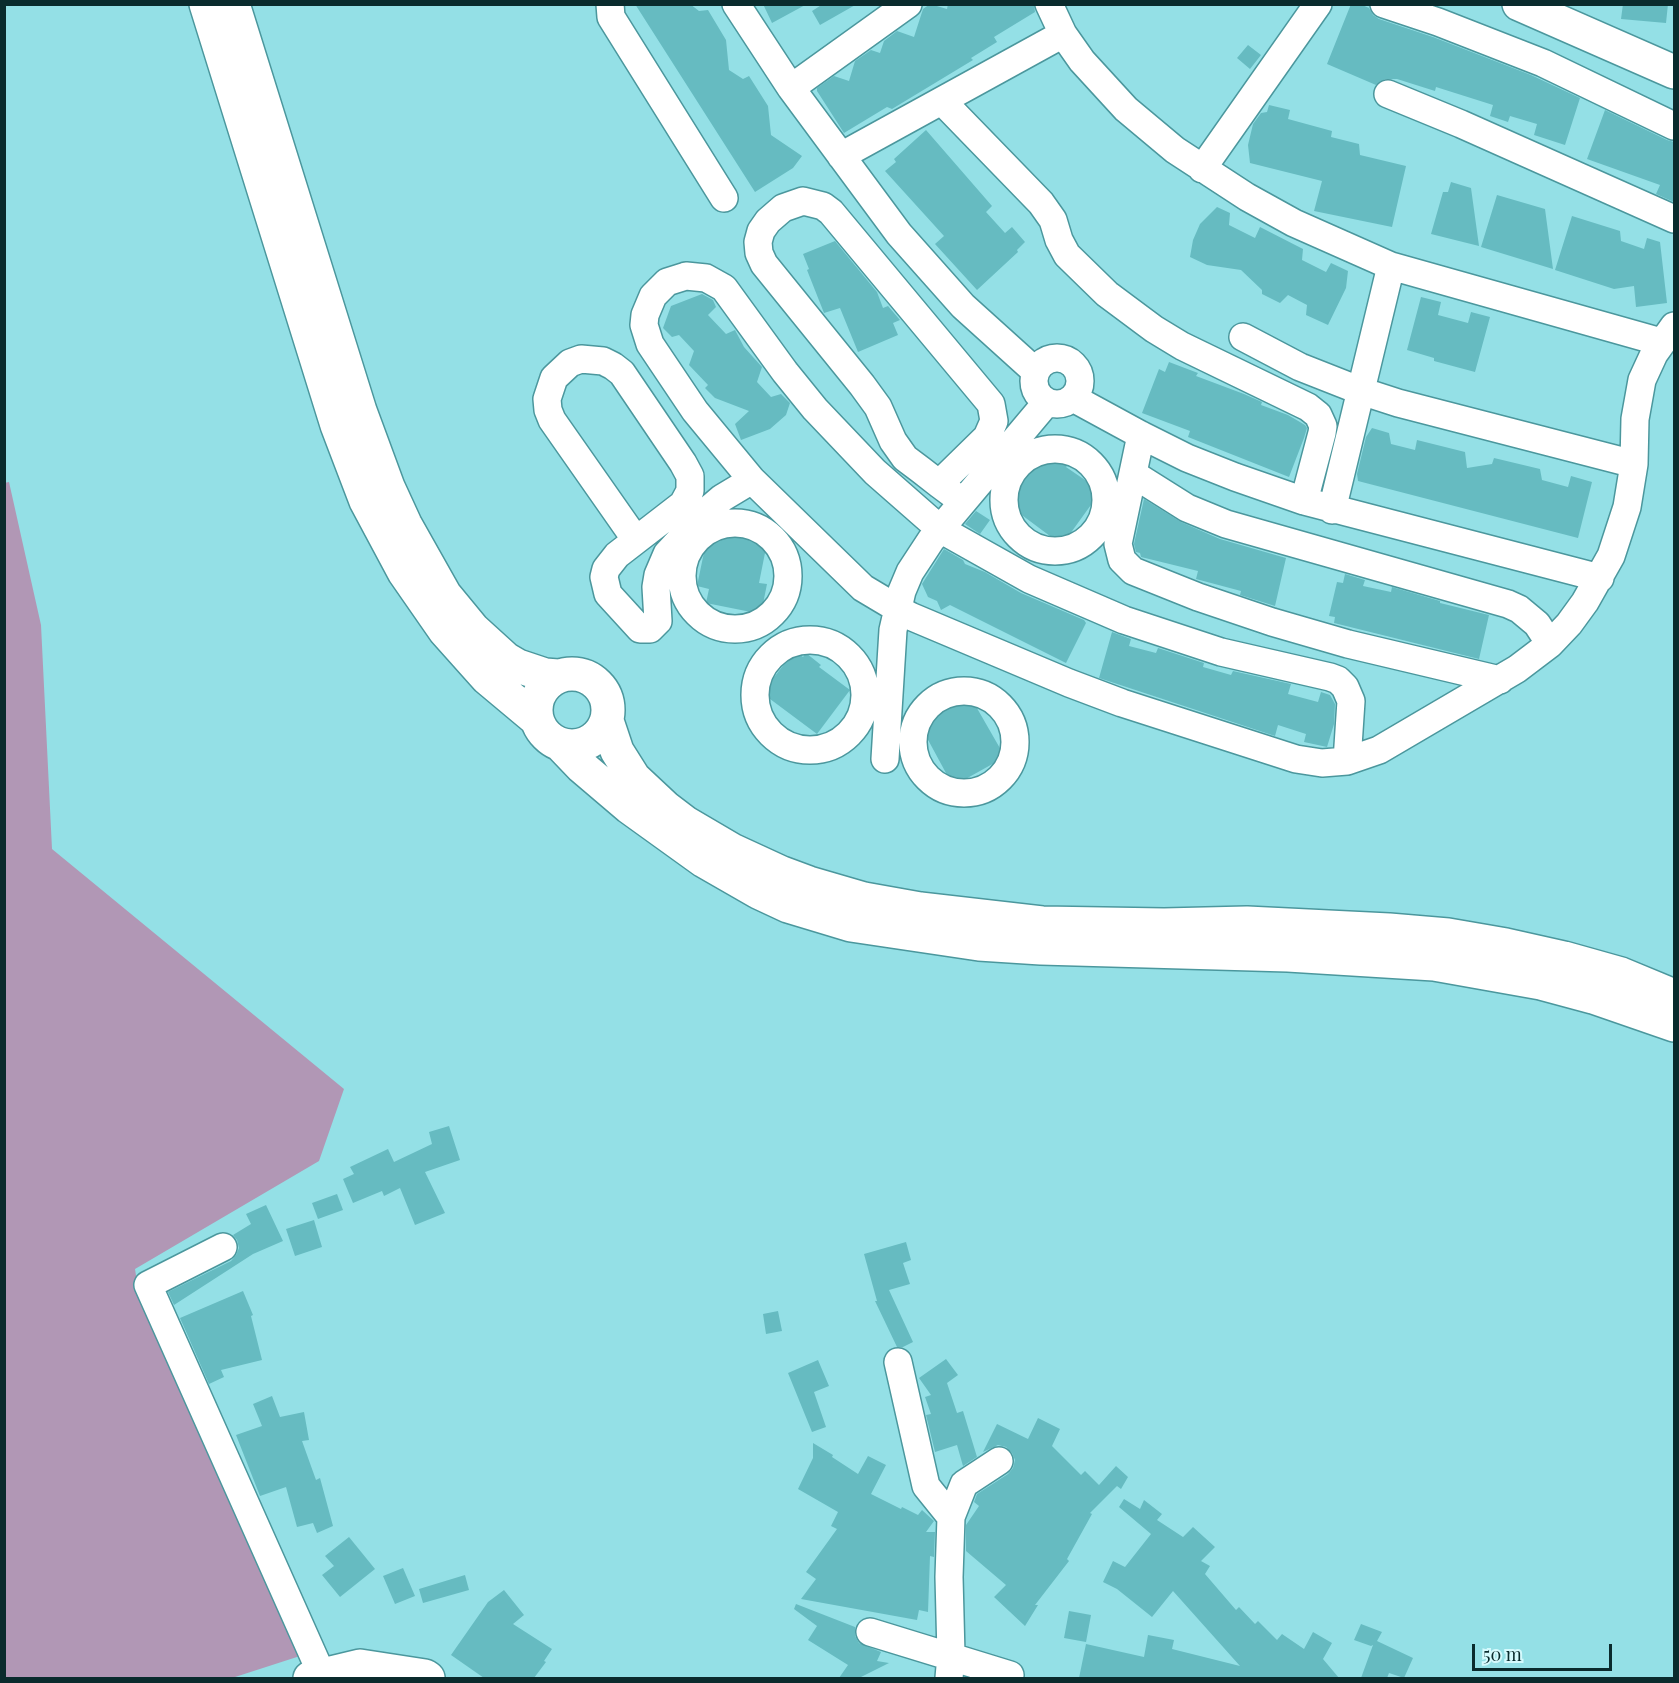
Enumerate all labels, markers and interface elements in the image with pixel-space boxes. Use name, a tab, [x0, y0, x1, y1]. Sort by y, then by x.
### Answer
scale bar	[1475, 1632, 1614, 1670]
text: 50 m	[1483, 1642, 1522, 1666]

